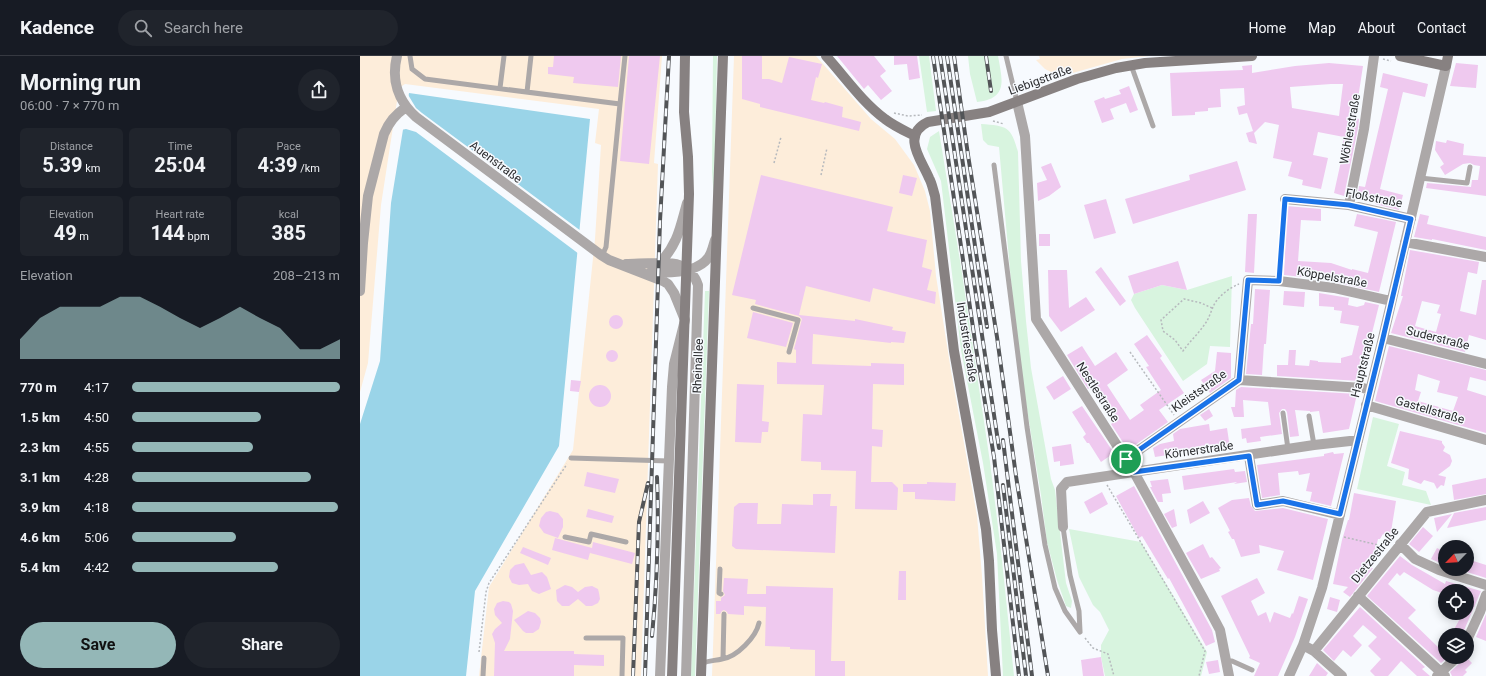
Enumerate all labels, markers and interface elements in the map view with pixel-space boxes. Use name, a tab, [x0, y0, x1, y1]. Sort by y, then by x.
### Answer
search box	[118, 10, 398, 46]
text: Kadence	[20, 16, 94, 39]
icon: search	[132, 17, 154, 39]
text: Search here	[164, 19, 243, 37]
text: Home	[1248, 20, 1286, 36]
text: Map	[1308, 20, 1336, 36]
text: About	[1358, 20, 1395, 36]
text: Contact	[1417, 20, 1466, 36]
street label: Liebigstraße	[1007, 62, 1073, 98]
button: share	[298, 69, 340, 111]
text: Morning run	[20, 70, 141, 95]
street label: Wöhlerstraße	[1337, 93, 1363, 165]
text: 06:00 · 7 × 770 m	[20, 98, 119, 113]
street label: Auenstraße	[467, 138, 525, 186]
text: Distance	[50, 140, 93, 153]
text: Time	[168, 140, 192, 153]
text: Pace	[276, 140, 301, 153]
text: 5.39	[42, 153, 82, 177]
text: 25:04	[154, 153, 206, 177]
text: 4:39	[257, 153, 297, 177]
text: km	[82, 162, 100, 175]
text: /km	[297, 162, 320, 175]
street label: Floßstraße	[1344, 186, 1404, 210]
text: Elevation	[49, 208, 94, 221]
text: Heart rate	[156, 208, 204, 221]
text: kcal	[279, 208, 299, 221]
text: 49	[54, 221, 77, 245]
text: 144	[150, 221, 185, 245]
text: 385	[271, 221, 306, 245]
text: m	[77, 230, 89, 243]
text: bpm	[185, 230, 210, 243]
street label: Köppelstraße	[1296, 264, 1368, 290]
text: Elevation	[20, 268, 73, 283]
text: 208–213 m	[273, 268, 340, 283]
street label: Industriestraße	[954, 301, 980, 383]
street label: Suderstraße	[1405, 323, 1471, 353]
street label: Hauptstraße	[1348, 331, 1378, 399]
street label: Rheinallee	[690, 338, 706, 394]
street label: Nestlestraße	[1074, 360, 1122, 424]
street label: Kleiststraße	[1169, 367, 1229, 415]
text: 770 m	[20, 380, 57, 395]
text: 4:17	[84, 380, 109, 395]
street label: Gastellstraße	[1394, 393, 1466, 427]
text: 1.5 km	[20, 410, 60, 425]
text: 4:50	[84, 410, 109, 425]
street label: Körnerstraße	[1164, 438, 1234, 462]
text: 2.3 km	[20, 440, 60, 455]
text: 4:55	[84, 440, 109, 455]
pin	[1109, 442, 1143, 476]
icon: arrive	[1115, 448, 1137, 470]
text: 3.1 km	[20, 470, 60, 485]
text: 4:28	[84, 470, 109, 485]
text: 3.9 km	[20, 500, 60, 515]
text: 4:18	[84, 500, 109, 515]
street label: Dietzestraße	[1348, 524, 1402, 586]
text: 4.6 km	[20, 530, 60, 545]
text: 5:06	[84, 530, 109, 545]
north arrow	[1438, 540, 1474, 576]
map controls	[1438, 540, 1474, 664]
text: 5.4 km	[20, 560, 60, 575]
text: 4:42	[84, 560, 109, 575]
button: locate	[1438, 584, 1474, 620]
button: Save	[20, 622, 176, 668]
button: Share	[184, 622, 340, 668]
button: layers	[1438, 628, 1474, 664]

